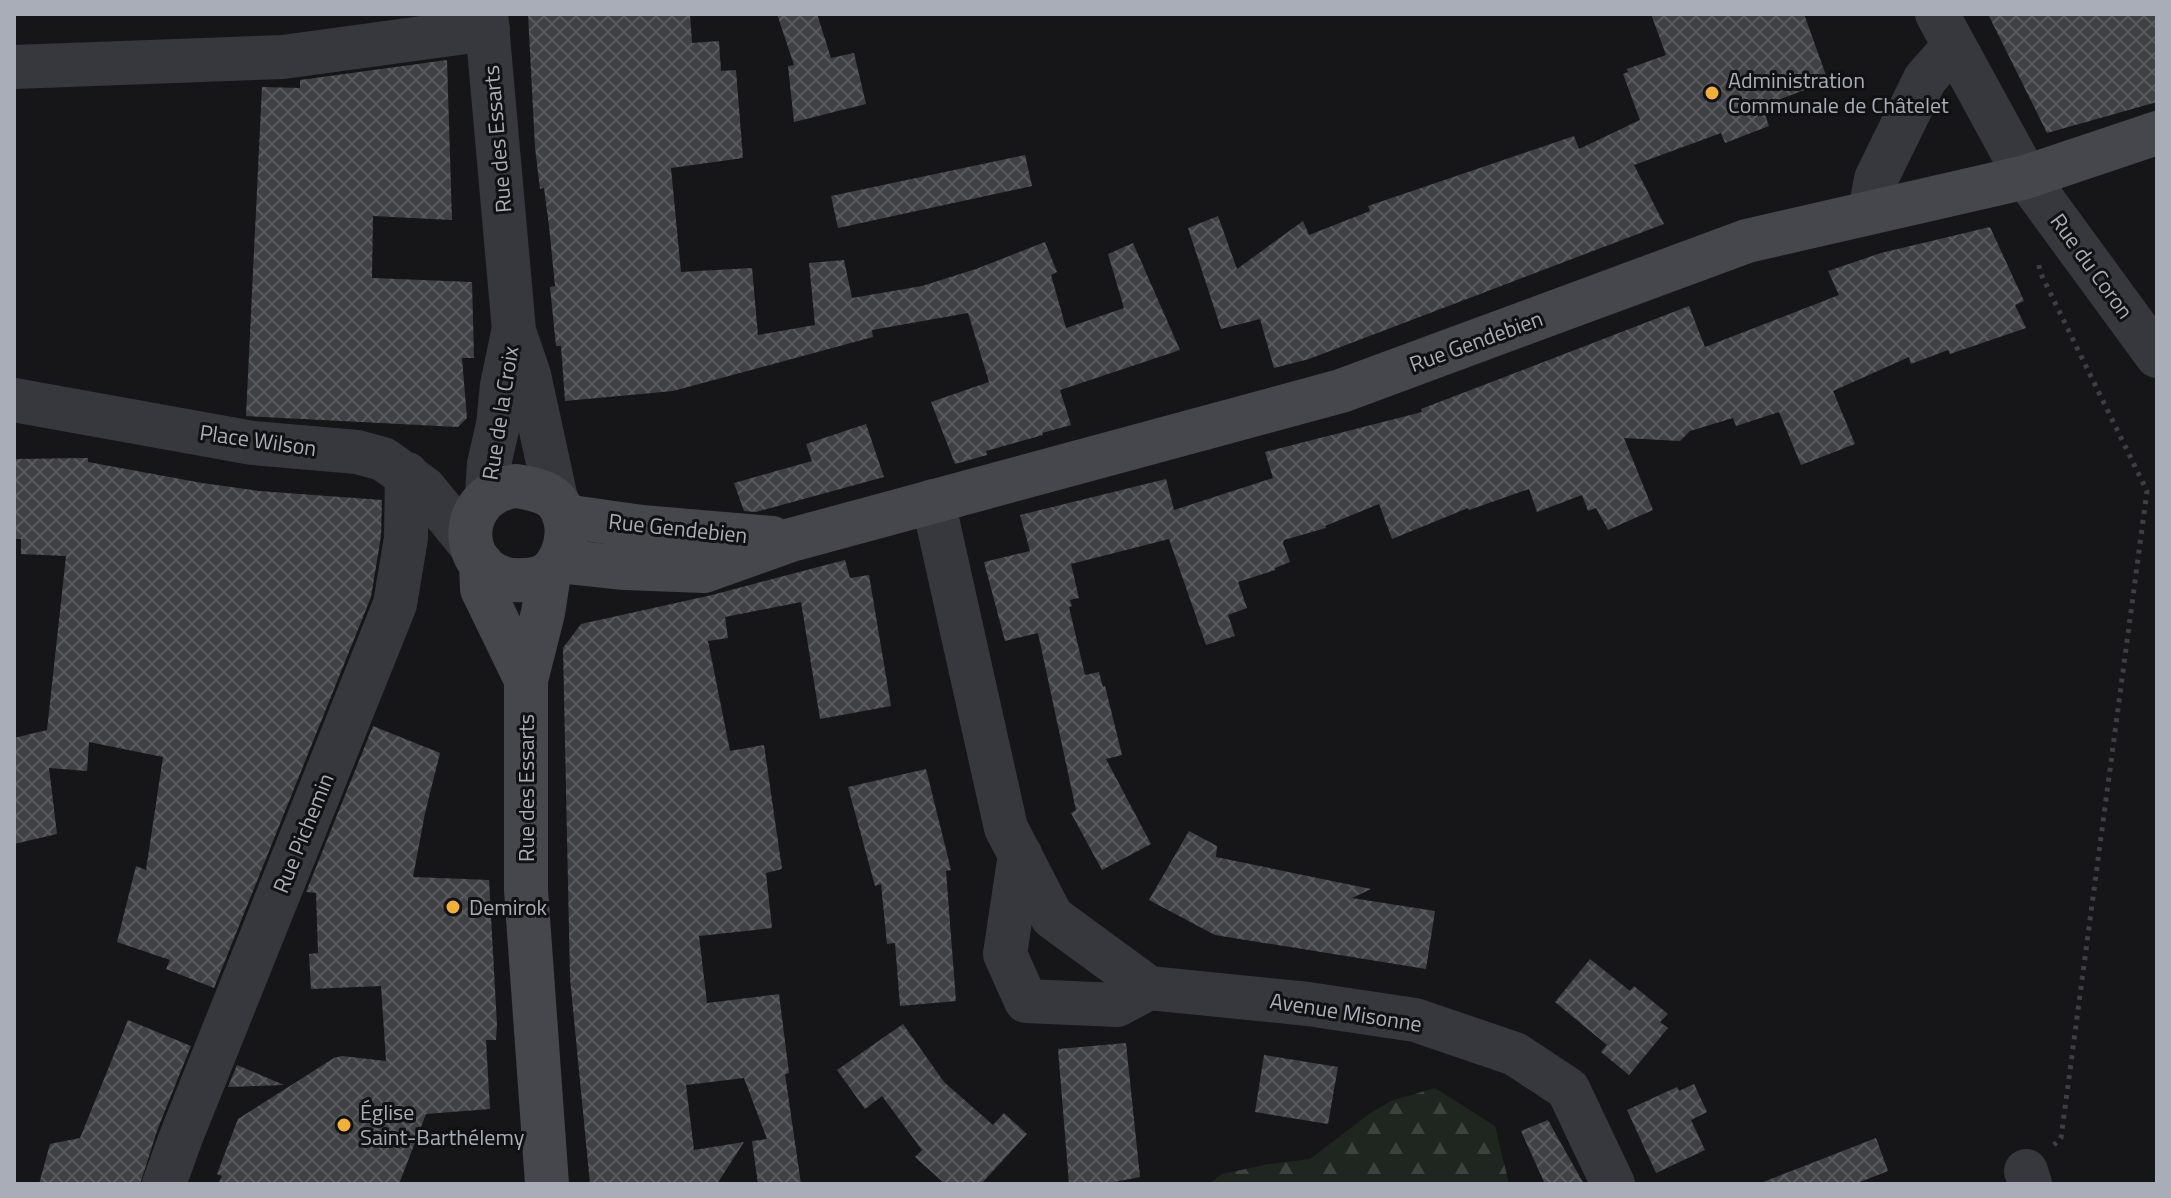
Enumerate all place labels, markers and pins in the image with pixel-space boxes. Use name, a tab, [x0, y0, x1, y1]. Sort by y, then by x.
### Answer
place label: Administration Communale de Châtelet	[1728, 63, 1949, 122]
marker: Administration Communale de Châtelet	[1703, 84, 1721, 102]
place label: Demirok	[469, 890, 548, 924]
marker: Demirok	[444, 898, 462, 916]
place label: Église Saint-Barthélemy	[360, 1095, 525, 1154]
marker: Église Saint-Barthélemy	[335, 1116, 353, 1134]

